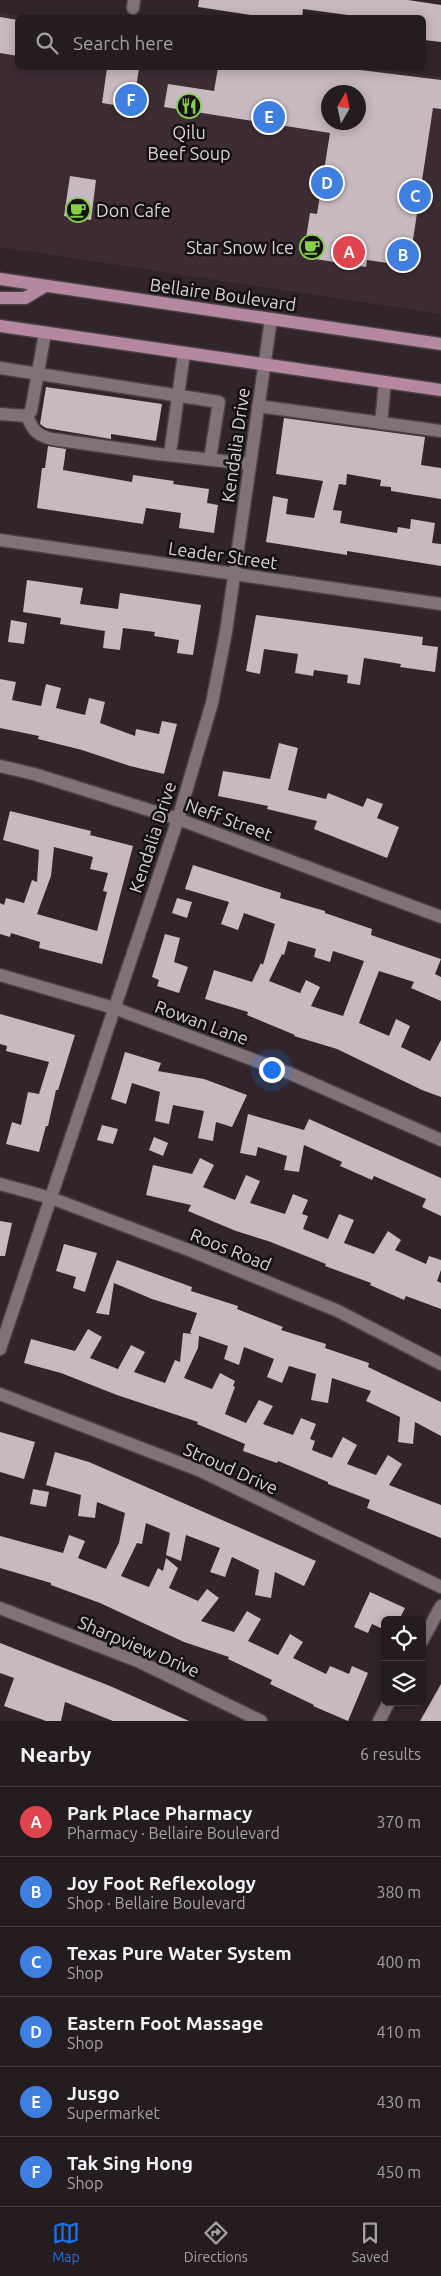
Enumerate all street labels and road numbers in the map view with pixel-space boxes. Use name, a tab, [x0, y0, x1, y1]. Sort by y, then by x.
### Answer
street label: Bellaire Boulevard	[149, 274, 297, 314]
street label: Kendalia Drive	[217, 386, 253, 504]
street label: Leader Street	[167, 537, 279, 573]
street label: Kendalia Drive	[125, 779, 179, 895]
street label: Neff Street	[183, 794, 275, 844]
street label: Rowan Lane	[153, 996, 251, 1048]
street label: Roos Road	[188, 1224, 274, 1274]
street label: Stroud Drive	[181, 1438, 281, 1498]
street label: Sharpview Drive	[75, 1611, 203, 1681]

